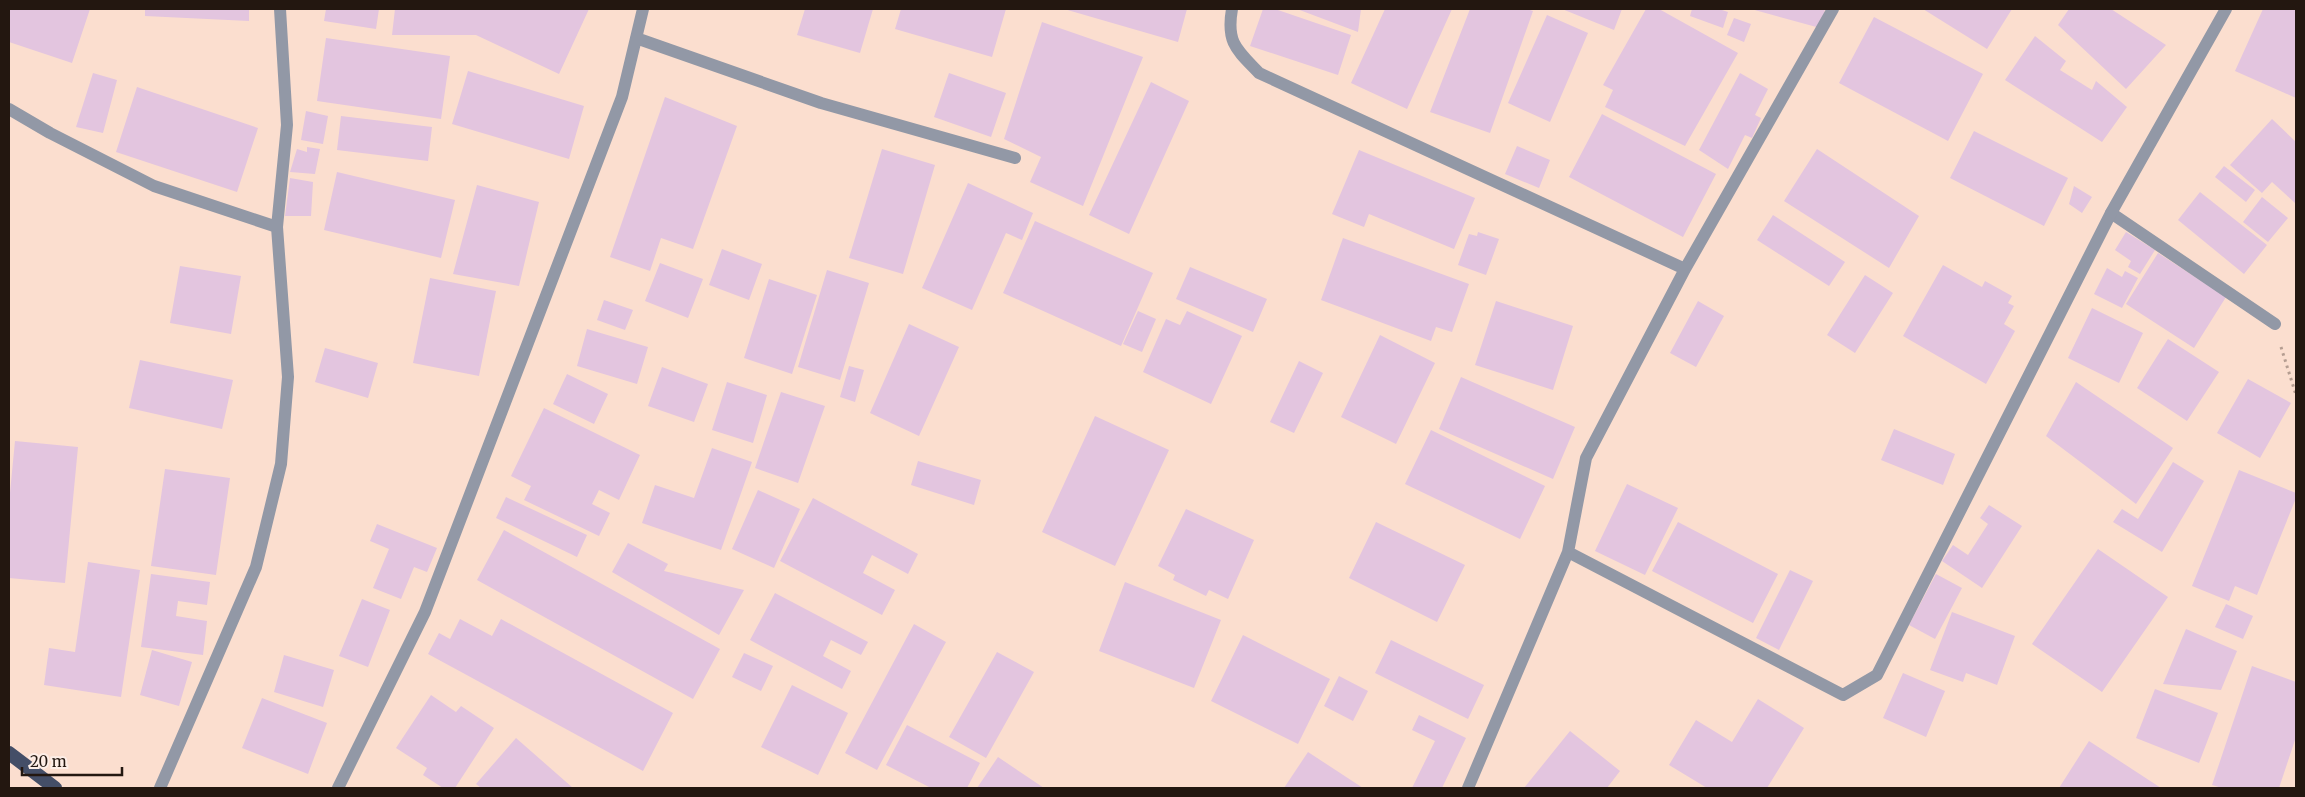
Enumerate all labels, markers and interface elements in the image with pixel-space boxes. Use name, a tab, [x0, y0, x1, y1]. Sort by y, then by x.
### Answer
scale bar	[22, 744, 122, 776]
text: 20 m	[30, 752, 67, 771]

